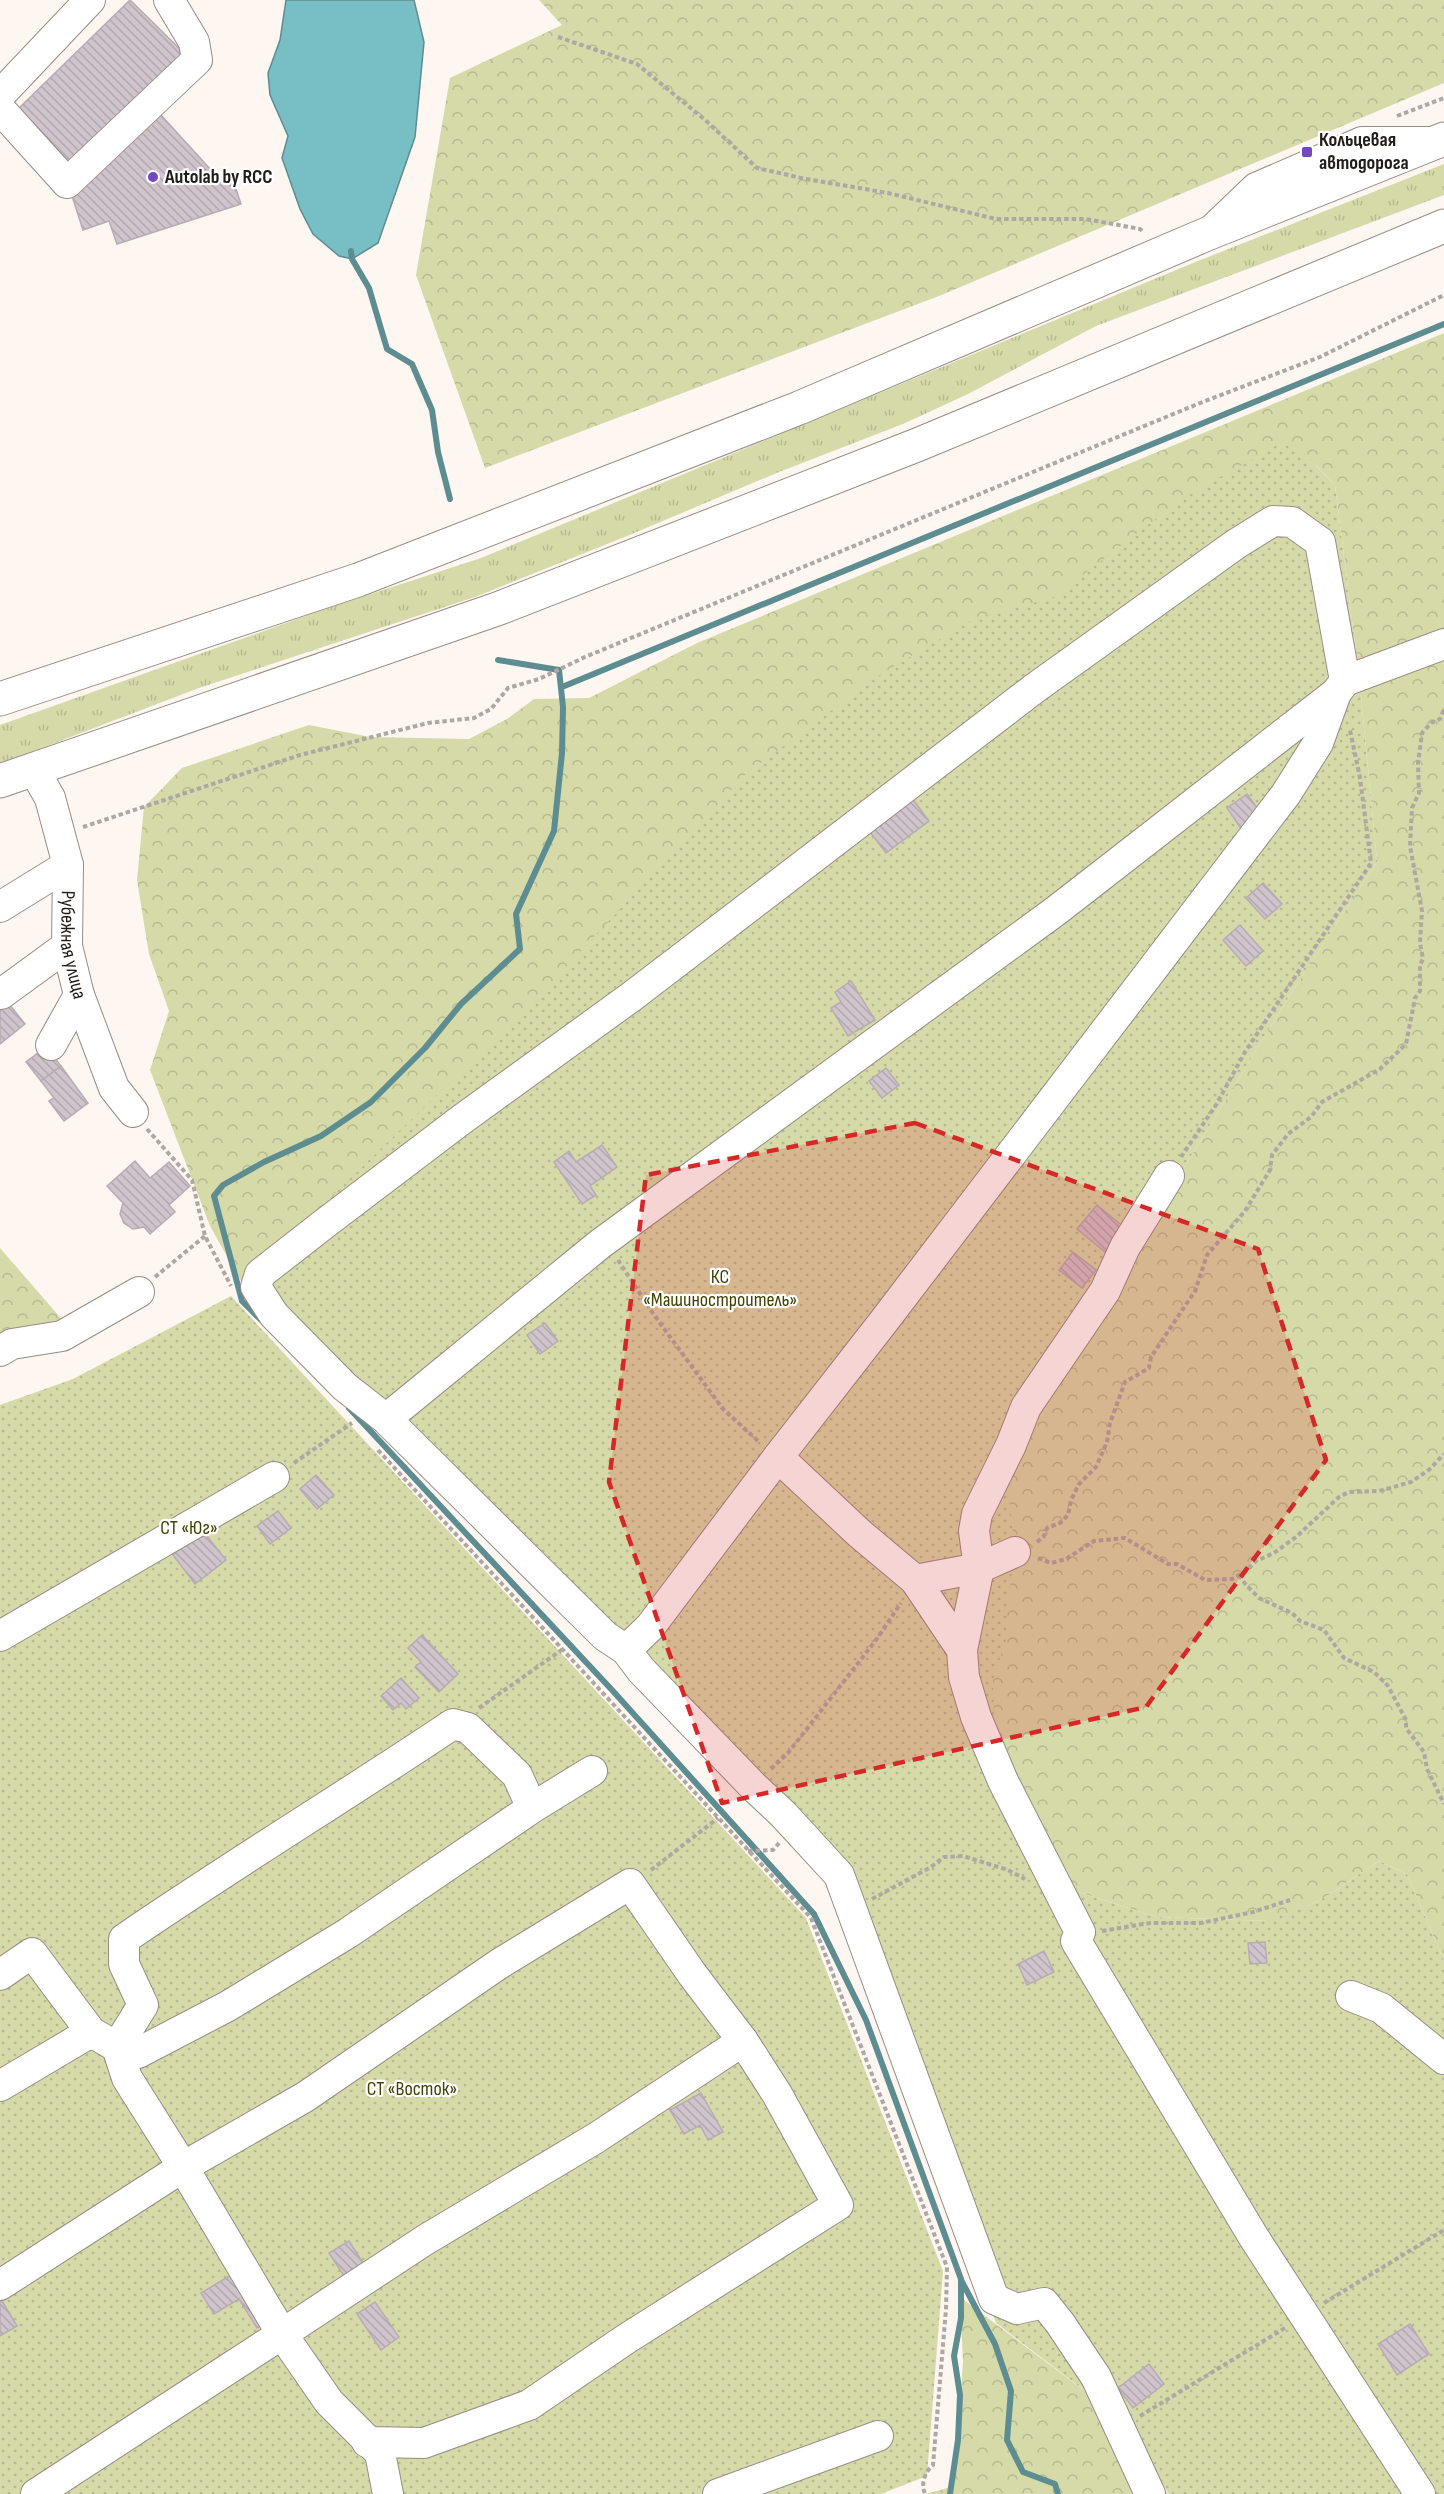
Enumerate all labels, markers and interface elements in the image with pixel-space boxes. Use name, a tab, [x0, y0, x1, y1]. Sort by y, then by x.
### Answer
place label: Кольцевая автодорога	[1319, 128, 1409, 175]
marker: Кольцевая автодорога	[1300, 145, 1314, 159]
place label: Autolab by RCC	[164, 165, 272, 189]
marker: Autolab by RCC	[146, 170, 160, 184]
street label: Рубежная улица	[54, 890, 92, 1001]
park label: КС «Машиностроитель»	[643, 1265, 797, 1312]
park label: СТ «Юг»	[160, 1516, 218, 1540]
park label: СТ «Восток»	[367, 2077, 457, 2101]

